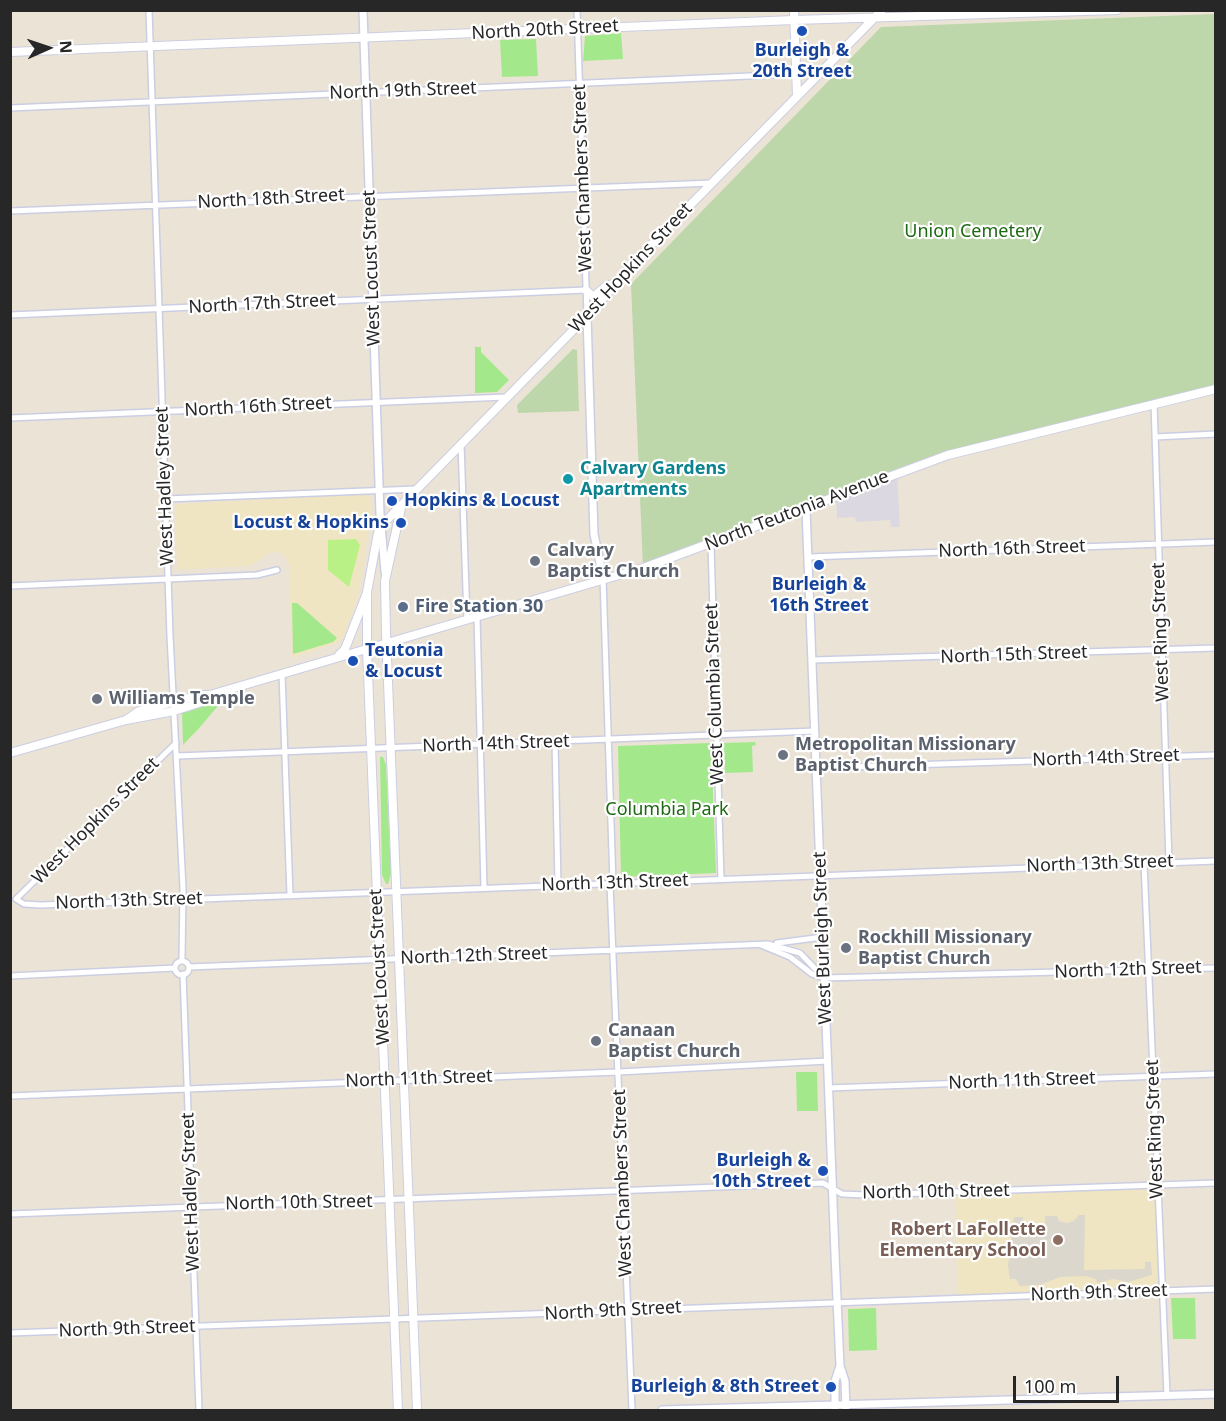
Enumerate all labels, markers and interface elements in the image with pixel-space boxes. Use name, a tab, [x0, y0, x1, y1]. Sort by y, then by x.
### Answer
street label: North 20th Street	[471, 15, 619, 45]
north arrow	[18, 18, 78, 78]
marker: Burleigh & 20th Street	[795, 24, 809, 38]
text: N	[55, 40, 77, 54]
place label: Burleigh & 20th Street	[752, 40, 852, 82]
street label: North 19th Street	[329, 78, 477, 104]
street label: West Chambers Street	[569, 84, 597, 272]
street label: North 18th Street	[197, 184, 345, 214]
street label: West Locust Street	[358, 189, 386, 347]
street label: West Hopkins Street	[565, 198, 697, 338]
park label: Union Cemetery	[904, 221, 1042, 243]
street label: North 17th Street	[188, 289, 336, 319]
street label: North 16th Street	[184, 392, 332, 422]
street label: West Hadley Street	[151, 406, 179, 566]
place label: Calvary Gardens Apartments	[580, 458, 726, 500]
street label: North Teutonia Avenue	[702, 466, 892, 556]
marker: Calvary Gardens Apartments	[561, 472, 575, 486]
place label: Hopkins & Locust	[404, 490, 560, 512]
marker: Hopkins & Locust	[385, 494, 399, 508]
place label: Locust & Hopkins	[233, 512, 389, 534]
marker: Locust & Hopkins	[394, 516, 408, 530]
street label: North 16th Street	[938, 536, 1086, 562]
place label: Calvary Baptist Church	[547, 540, 679, 582]
marker: Calvary Baptist Church	[528, 554, 542, 568]
marker: Burleigh & 16th Street	[812, 558, 826, 572]
street label: West Ring Street	[1148, 562, 1174, 702]
place label: Burleigh & 16th Street	[769, 574, 869, 616]
place label: Fire Station 30	[415, 596, 543, 618]
marker: Fire Station 30	[396, 600, 410, 614]
street label: West Columbia Street	[701, 603, 729, 785]
place label: Teutonia & Locust	[365, 640, 443, 682]
street label: North 15th Street	[940, 642, 1088, 668]
marker: Teutonia & Locust	[346, 654, 360, 668]
place label: Williams Temple	[109, 688, 255, 710]
marker: Williams Temple	[90, 692, 104, 706]
street label: North 14th Street	[422, 731, 570, 757]
place label: Metropolitan Missionary Baptist Church	[795, 734, 1016, 777]
street label: North 14th Street	[1032, 745, 1180, 771]
marker: Metropolitan Missionary Baptist Church	[776, 748, 790, 762]
street label: West Hopkins Street	[28, 753, 164, 889]
park label: Columbia Park	[605, 799, 729, 821]
street label: West Burleigh Street	[809, 851, 837, 1025]
street label: North 13th Street	[1026, 851, 1174, 877]
street label: North 13th Street	[541, 870, 689, 896]
street label: North 13th Street	[55, 888, 203, 914]
street label: West Locust Street	[365, 888, 395, 1046]
place label: Rockhill Missionary Baptist Church	[858, 927, 1032, 970]
marker: Rockhill Missionary Baptist Church	[839, 941, 853, 955]
street label: North 12th Street	[400, 943, 548, 969]
street label: North 12th Street	[1054, 957, 1202, 983]
place label: Canaan Baptist Church	[608, 1020, 740, 1062]
marker: Canaan Baptist Church	[589, 1034, 603, 1048]
street label: West Ring Street	[1142, 1059, 1168, 1199]
street label: North 11th Street	[345, 1066, 493, 1092]
street label: North 11th Street	[948, 1068, 1096, 1094]
street label: West Chambers Street	[609, 1089, 637, 1277]
street label: West Hadley Street	[177, 1112, 205, 1272]
place label: Burleigh & 10th Street	[711, 1150, 811, 1192]
marker: Burleigh & 10th Street	[816, 1164, 830, 1178]
street label: North 10th Street	[862, 1180, 1010, 1204]
street label: North 10th Street	[225, 1191, 373, 1215]
place label: Robert LaFollette Elementary School	[879, 1219, 1046, 1262]
marker: Robert LaFollette Elementary School	[1051, 1233, 1065, 1247]
street label: North 9th Street	[1030, 1280, 1168, 1306]
street label: North 9th Street	[544, 1297, 682, 1325]
street label: North 9th Street	[58, 1316, 196, 1342]
scale bar	[1016, 1364, 1122, 1402]
text: 100 m	[1024, 1374, 1076, 1398]
place label: Burleigh & 8th Street	[631, 1376, 819, 1398]
marker: Burleigh & 8th Street	[824, 1380, 838, 1394]

